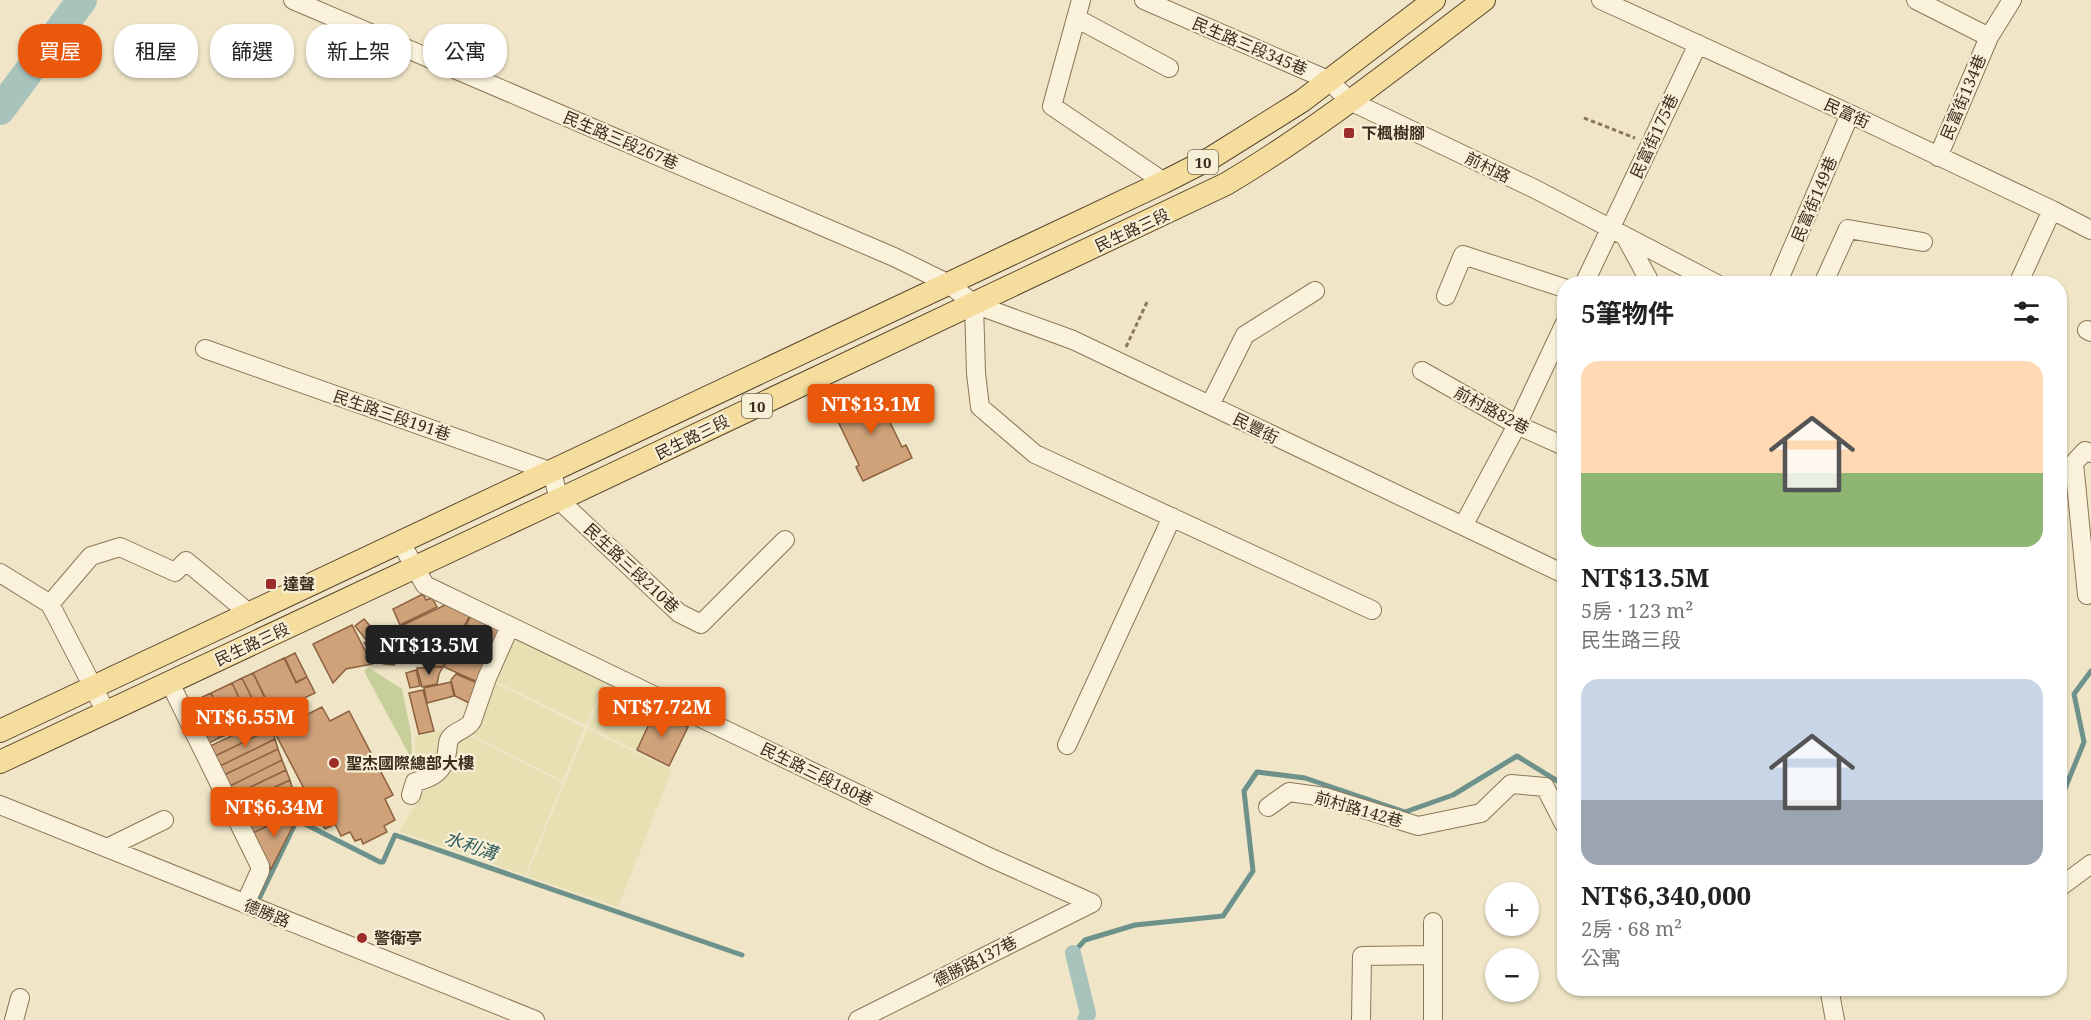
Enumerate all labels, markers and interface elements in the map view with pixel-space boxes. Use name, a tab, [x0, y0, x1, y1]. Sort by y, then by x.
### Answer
street label: 民生路三段345巷	[1189, 12, 1311, 80]
chip: 買屋	[18, 24, 102, 78]
chip: 租屋	[114, 24, 198, 78]
chip: 篩選	[210, 24, 294, 78]
chip: 新上架	[306, 24, 411, 78]
chip: 公寓	[423, 24, 507, 78]
street label: 民富街134巷	[1935, 51, 1991, 143]
street label: 民富街175巷	[1625, 90, 1683, 182]
street label: 民富街	[1821, 93, 1873, 133]
street label: 民生路三段267巷	[560, 106, 682, 174]
place label: 下楓樹腳	[1361, 122, 1425, 144]
marker: 下楓樹腳	[1342, 126, 1356, 140]
street label: 前村路	[1462, 147, 1514, 187]
road number: 10	[1188, 150, 1218, 174]
street label: 民富街149巷	[1786, 153, 1842, 245]
street label: 民生路三段	[1091, 203, 1173, 257]
text: 5筆物件	[1581, 295, 1674, 331]
icon: filters	[2010, 296, 2043, 329]
street label: 前村路82巷	[1451, 381, 1533, 439]
pin: NT$13.1M	[809, 384, 933, 435]
street label: 民生路三段191巷	[330, 385, 454, 445]
text: NT$13.1M	[822, 390, 920, 417]
road number: 10	[742, 394, 772, 418]
icon: home	[1758, 400, 1866, 508]
street label: 民豐街	[1230, 408, 1282, 448]
street label: 民生路三段	[651, 410, 733, 464]
street label: 民生路三段210巷	[580, 518, 684, 618]
text: NT$13.5M	[1581, 559, 1710, 595]
place label: 達聲	[283, 573, 315, 595]
marker: 達聲	[264, 577, 278, 591]
text: 5房 · 123 m²	[1581, 597, 1693, 624]
street label: 民生路三段	[211, 617, 293, 671]
pin: NT$13.5M	[367, 625, 491, 676]
text: 民生路三段	[1581, 626, 1681, 653]
text: NT$13.5M	[380, 631, 478, 658]
pin: NT$7.72M	[600, 687, 724, 738]
text: NT$7.72M	[613, 693, 711, 720]
pin: NT$6.55M	[183, 697, 307, 748]
text: NT$6.55M	[196, 703, 294, 730]
icon: home	[1758, 718, 1866, 826]
street label: 民生路三段180巷	[757, 737, 877, 811]
place label: 聖杰國際總部大樓	[346, 752, 474, 774]
marker: 聖杰國際總部大樓	[327, 756, 341, 770]
street label: 前村路142巷	[1312, 786, 1406, 832]
pin: NT$6.34M	[212, 787, 336, 838]
text: NT$6.34M	[225, 793, 323, 820]
water label: 水利溝	[442, 825, 503, 866]
text: NT$6,340,000	[1581, 877, 1751, 913]
map controls	[1485, 882, 1539, 1002]
button: +	[1485, 882, 1539, 936]
street label: 德勝路	[241, 894, 293, 932]
text: 2房 · 68 m²	[1581, 915, 1682, 942]
place label: 警衛亭	[374, 927, 422, 949]
marker: 警衛亭	[355, 931, 369, 945]
street label: 德勝路137巷	[930, 931, 1020, 991]
text: 公寓	[1581, 944, 1621, 971]
button: −	[1485, 948, 1539, 1002]

